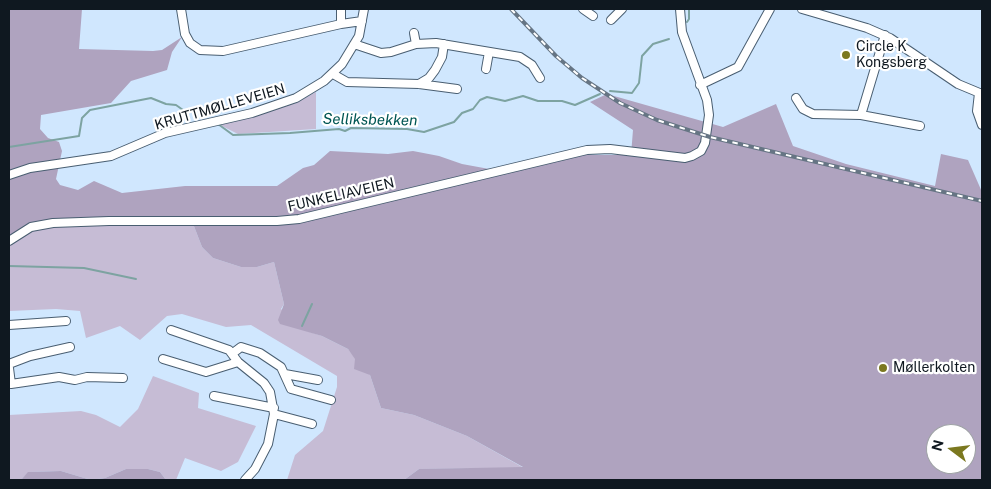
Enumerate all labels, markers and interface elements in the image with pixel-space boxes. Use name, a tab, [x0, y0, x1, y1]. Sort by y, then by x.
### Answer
place label: Circle K Kongsberg	[856, 39, 927, 72]
marker: Circle K Kongsberg	[840, 49, 852, 61]
street label: KRUTTMØLLEVEIEN	[153, 80, 287, 134]
water label: Selliksbekken	[322, 110, 418, 130]
street label: FUNKELIAVEIEN	[286, 175, 396, 215]
place label: Møllerkolten	[893, 360, 975, 376]
marker: Møllerkolten	[877, 362, 889, 374]
north arrow	[926, 424, 976, 474]
text: N	[928, 438, 947, 453]

